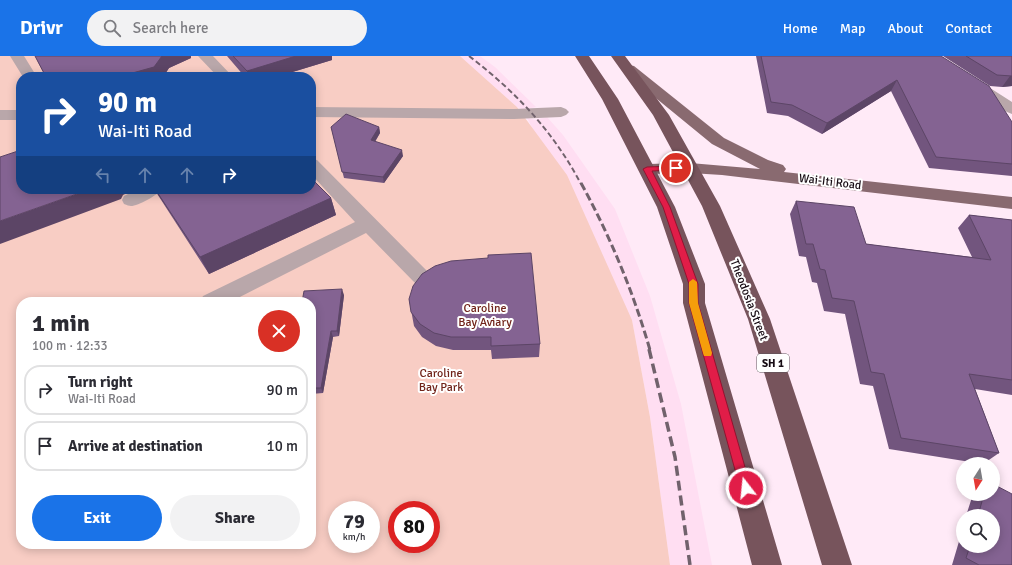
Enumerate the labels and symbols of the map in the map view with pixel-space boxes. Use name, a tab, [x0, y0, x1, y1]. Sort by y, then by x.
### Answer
pin	[659, 151, 693, 185]
street label: Wai-Iti Road	[798, 171, 862, 193]
street label: Theodosia Street	[727, 257, 771, 343]
park label: Caroline Bay Aviary	[458, 301, 512, 330]
road number: SH 1	[757, 354, 789, 372]
park label: Caroline Bay Park	[419, 366, 463, 395]
north arrow	[956, 457, 1000, 501]
position arrow	[725, 467, 767, 509]
speed limit sign: 80	[388, 501, 440, 553]

